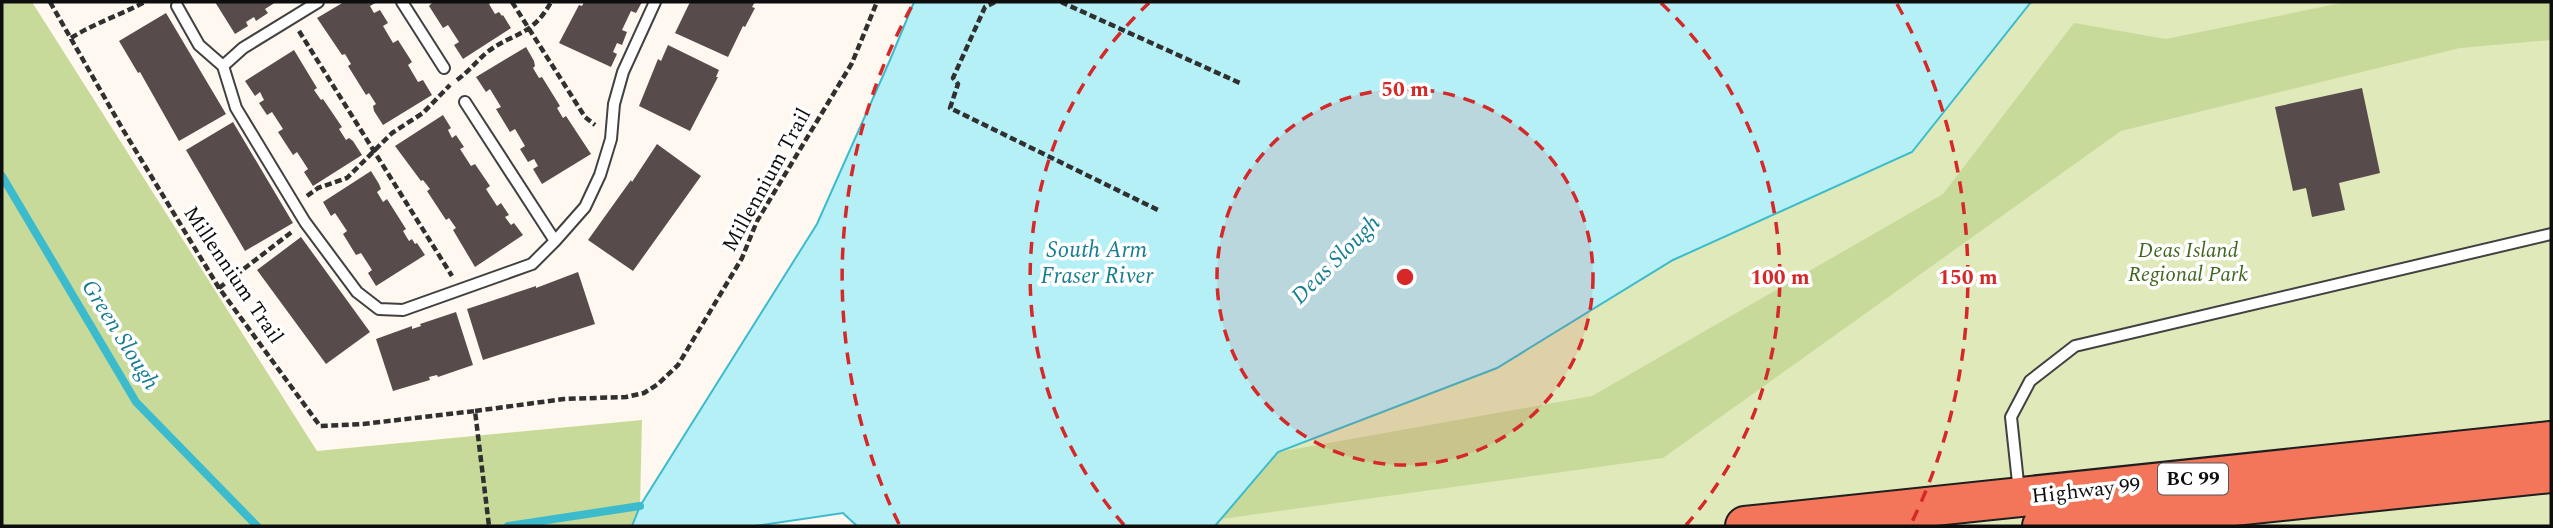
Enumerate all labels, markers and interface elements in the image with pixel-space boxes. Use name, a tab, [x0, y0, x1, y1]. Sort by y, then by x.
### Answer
text: 50 m	[1381, 74, 1429, 106]
street label: Millennium Trail	[714, 102, 820, 258]
street label: Millennium Trail	[175, 200, 291, 350]
water label: Deas Slough	[1283, 207, 1389, 313]
water label: South Arm Fraser River	[1041, 233, 1155, 294]
park label: Deas Island Regional Park	[2128, 235, 2248, 291]
text: 100 m	[1750, 262, 1810, 294]
text: 150 m	[1938, 262, 1998, 294]
centre of rings	[1393, 265, 1417, 289]
water label: Green Slough	[72, 273, 168, 397]
road number: BC 99	[2158, 464, 2228, 494]
street label: Highway 99	[2030, 469, 2142, 513]

